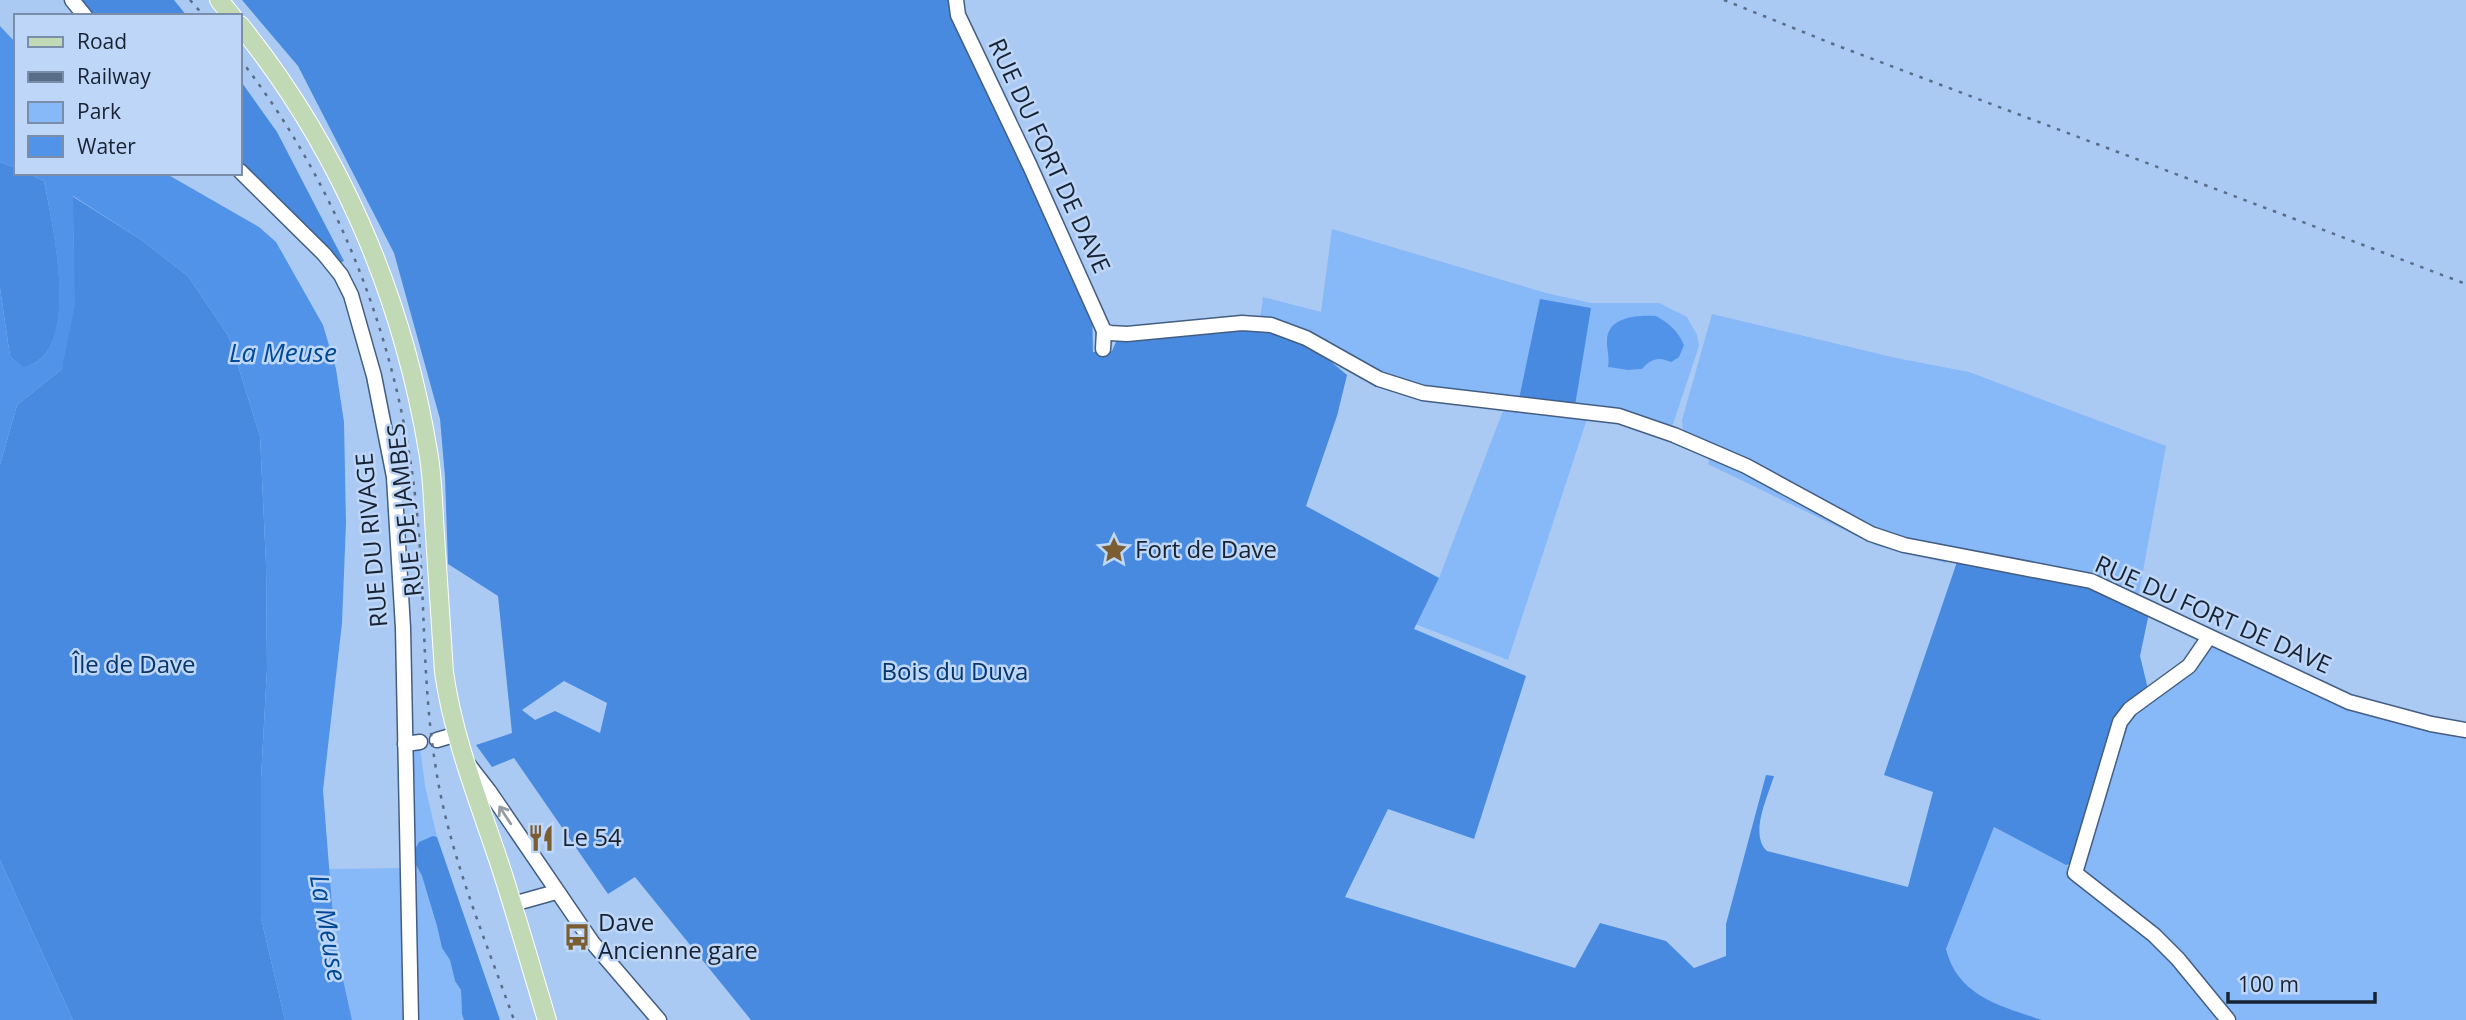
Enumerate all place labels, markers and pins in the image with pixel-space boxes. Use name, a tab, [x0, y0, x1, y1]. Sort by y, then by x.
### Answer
place label: Fort de Dave	[1135, 532, 1277, 565]
place icon: Fort de Dave	[1099, 535, 1129, 565]
place label: Le 54	[562, 820, 622, 853]
restaurant icon: Le 54	[526, 823, 556, 853]
place label: Dave Ancienne gare	[598, 905, 758, 966]
bus stop icon: Dave Ancienne gare	[562, 922, 592, 952]

